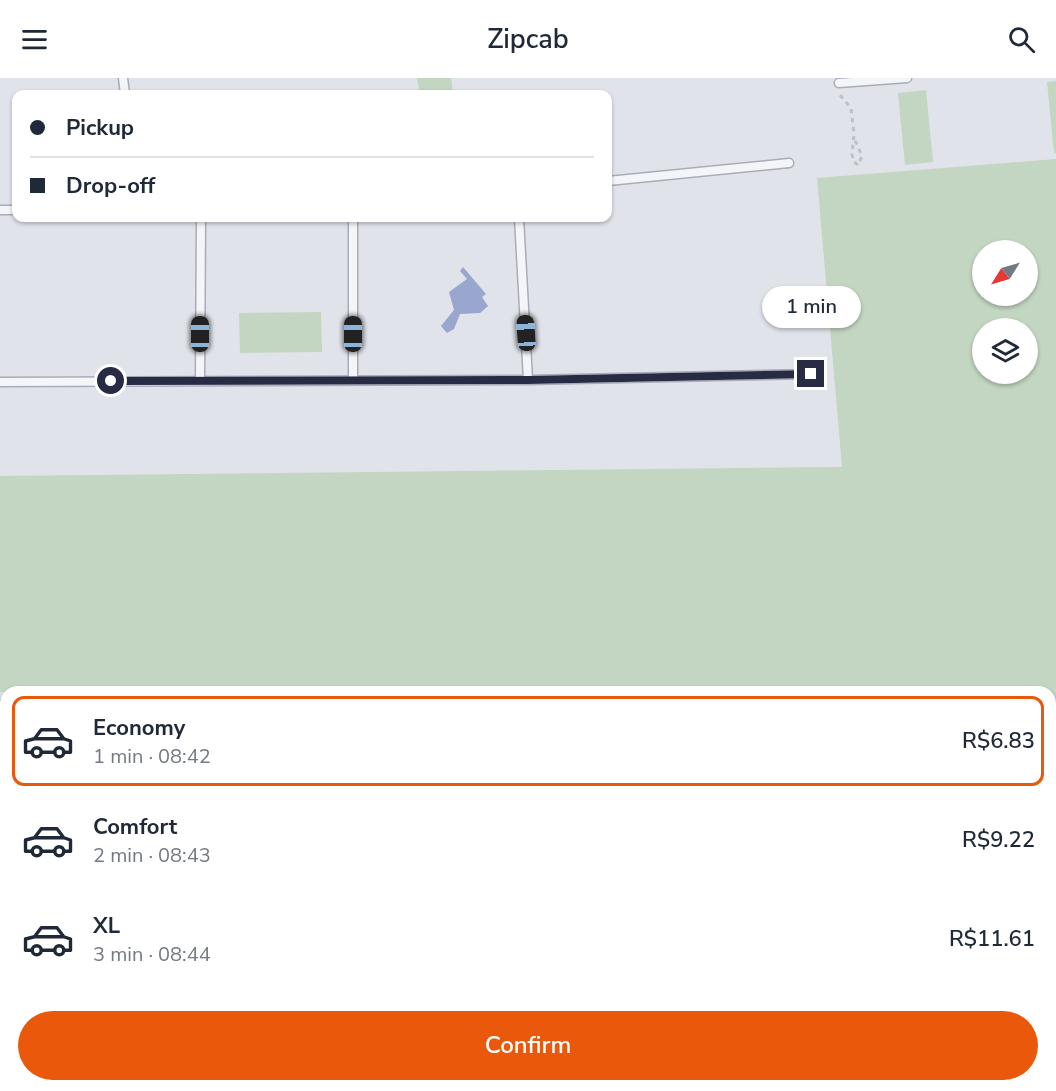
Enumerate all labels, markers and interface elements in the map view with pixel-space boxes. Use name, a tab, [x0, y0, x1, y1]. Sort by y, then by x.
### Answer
text: Zipcab	[487, 21, 569, 58]
icon: menu	[18, 23, 51, 56]
icon: search	[1005, 23, 1038, 56]
text: Pickup	[66, 113, 134, 143]
text: Drop-off	[66, 171, 155, 201]
north arrow	[972, 240, 1038, 306]
map controls	[972, 240, 1038, 384]
callout: 1 min	[762, 287, 860, 329]
text: 1 min	[786, 293, 837, 320]
car	[516, 314, 536, 352]
car	[191, 316, 209, 352]
car	[344, 316, 362, 352]
button: layers	[972, 318, 1038, 384]
route end	[797, 360, 824, 387]
route start	[97, 367, 124, 394]
text: Economy	[93, 713, 185, 743]
icon: car	[21, 714, 75, 768]
text: R$6.83	[962, 726, 1035, 756]
text: 1 min · 08:42	[93, 743, 211, 770]
text: Comfort	[93, 812, 177, 842]
icon: car	[21, 813, 75, 867]
text: R$9.22	[962, 825, 1035, 855]
text: 2 min · 08:43	[93, 842, 211, 869]
text: XL	[93, 911, 120, 941]
icon: car	[21, 912, 75, 966]
text: R$11.61	[949, 924, 1035, 954]
text: 3 min · 08:44	[93, 941, 211, 968]
button: Confirm	[18, 1011, 1038, 1080]

